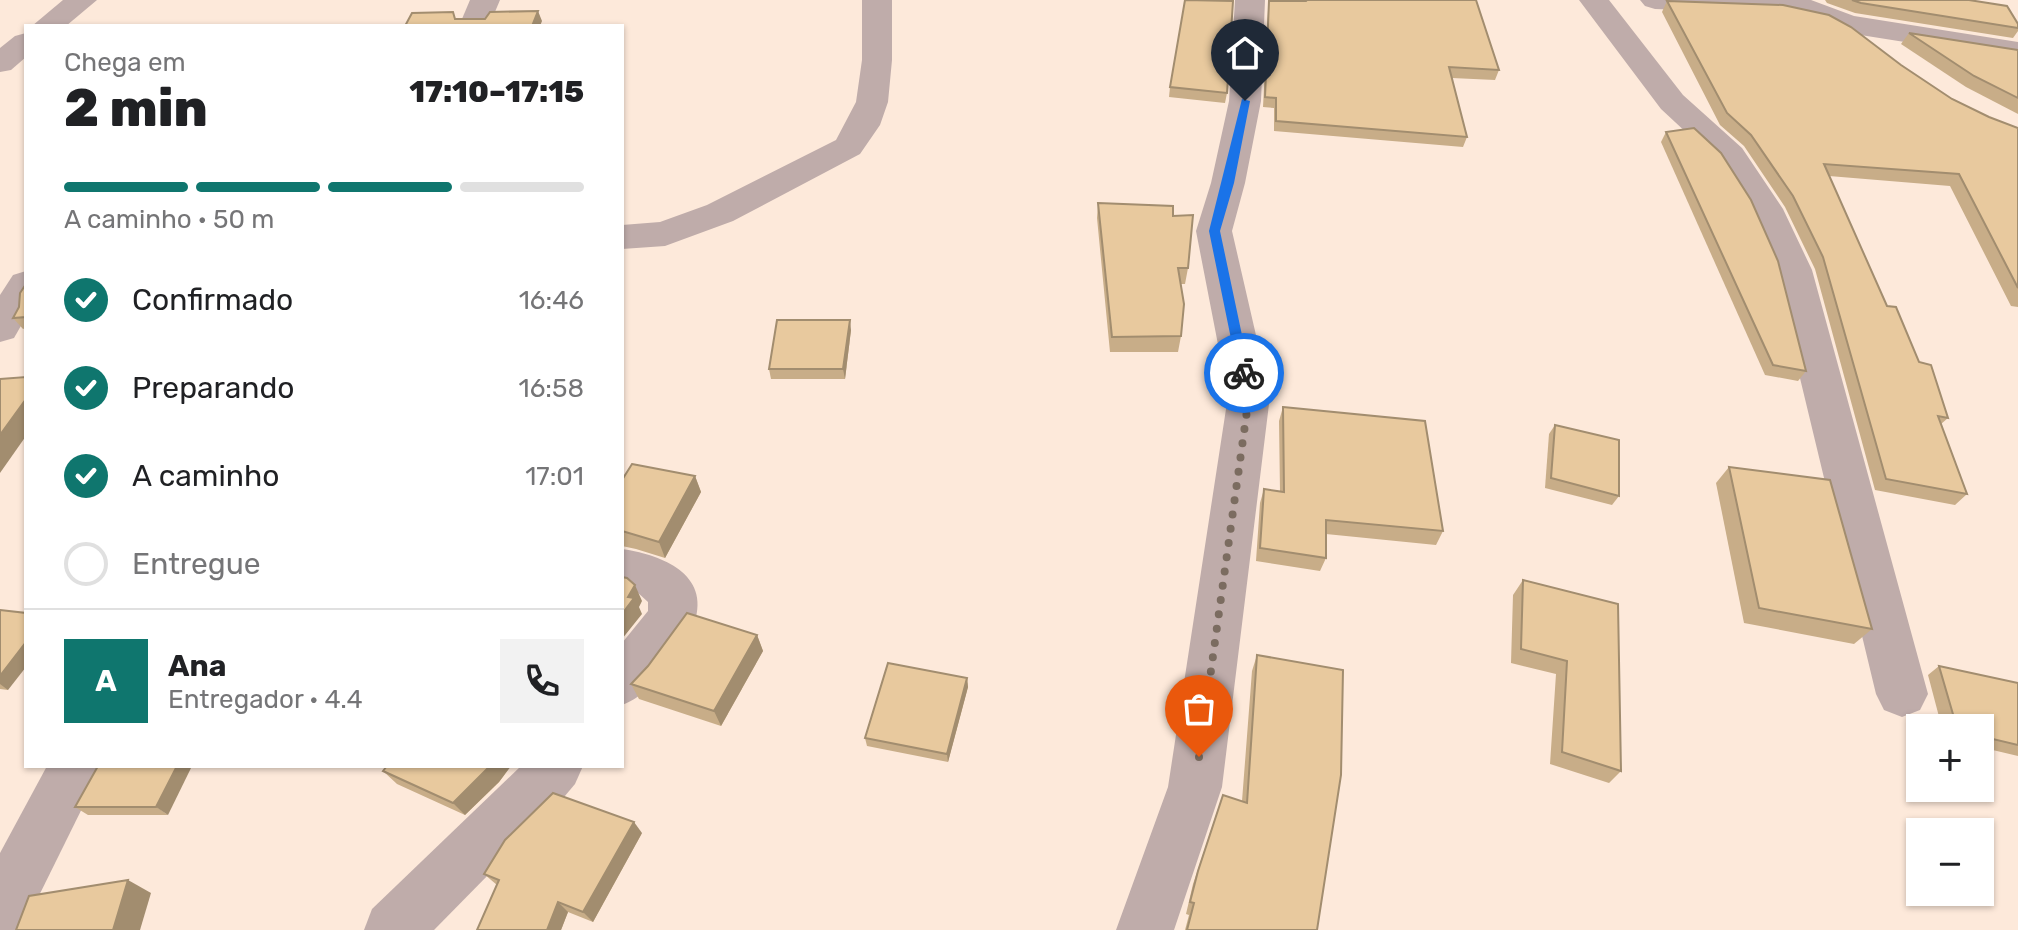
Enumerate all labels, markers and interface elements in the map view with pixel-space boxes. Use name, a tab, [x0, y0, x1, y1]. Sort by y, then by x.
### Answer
pin	[1211, 19, 1279, 101]
icon: home	[1223, 31, 1267, 75]
text: Chega em	[64, 47, 186, 78]
text: 17:10–17:15	[409, 74, 584, 110]
text: 2 min	[64, 77, 208, 139]
text: A caminho · 50 m	[64, 204, 275, 235]
icon: check	[64, 278, 108, 322]
text: Confirmado	[132, 282, 293, 318]
text: 16:46	[519, 285, 584, 316]
courier	[1204, 333, 1284, 413]
icon: bike	[1222, 351, 1266, 395]
icon: check	[64, 366, 108, 410]
text: Preparando	[132, 370, 295, 406]
text: 16:58	[519, 373, 584, 404]
icon: check	[64, 454, 108, 498]
text: A caminho	[132, 458, 279, 494]
text: 17:01	[525, 461, 584, 492]
text: Entregue	[132, 546, 261, 582]
button: phone	[500, 639, 584, 723]
text: Ana	[168, 648, 226, 684]
text: A	[95, 663, 117, 699]
pin	[1165, 675, 1233, 757]
text: Entregador · 4.4	[168, 684, 363, 715]
icon: bag	[1177, 687, 1221, 731]
map controls	[1906, 714, 1994, 906]
button: +	[1906, 714, 1994, 802]
button: −	[1906, 818, 1994, 906]

